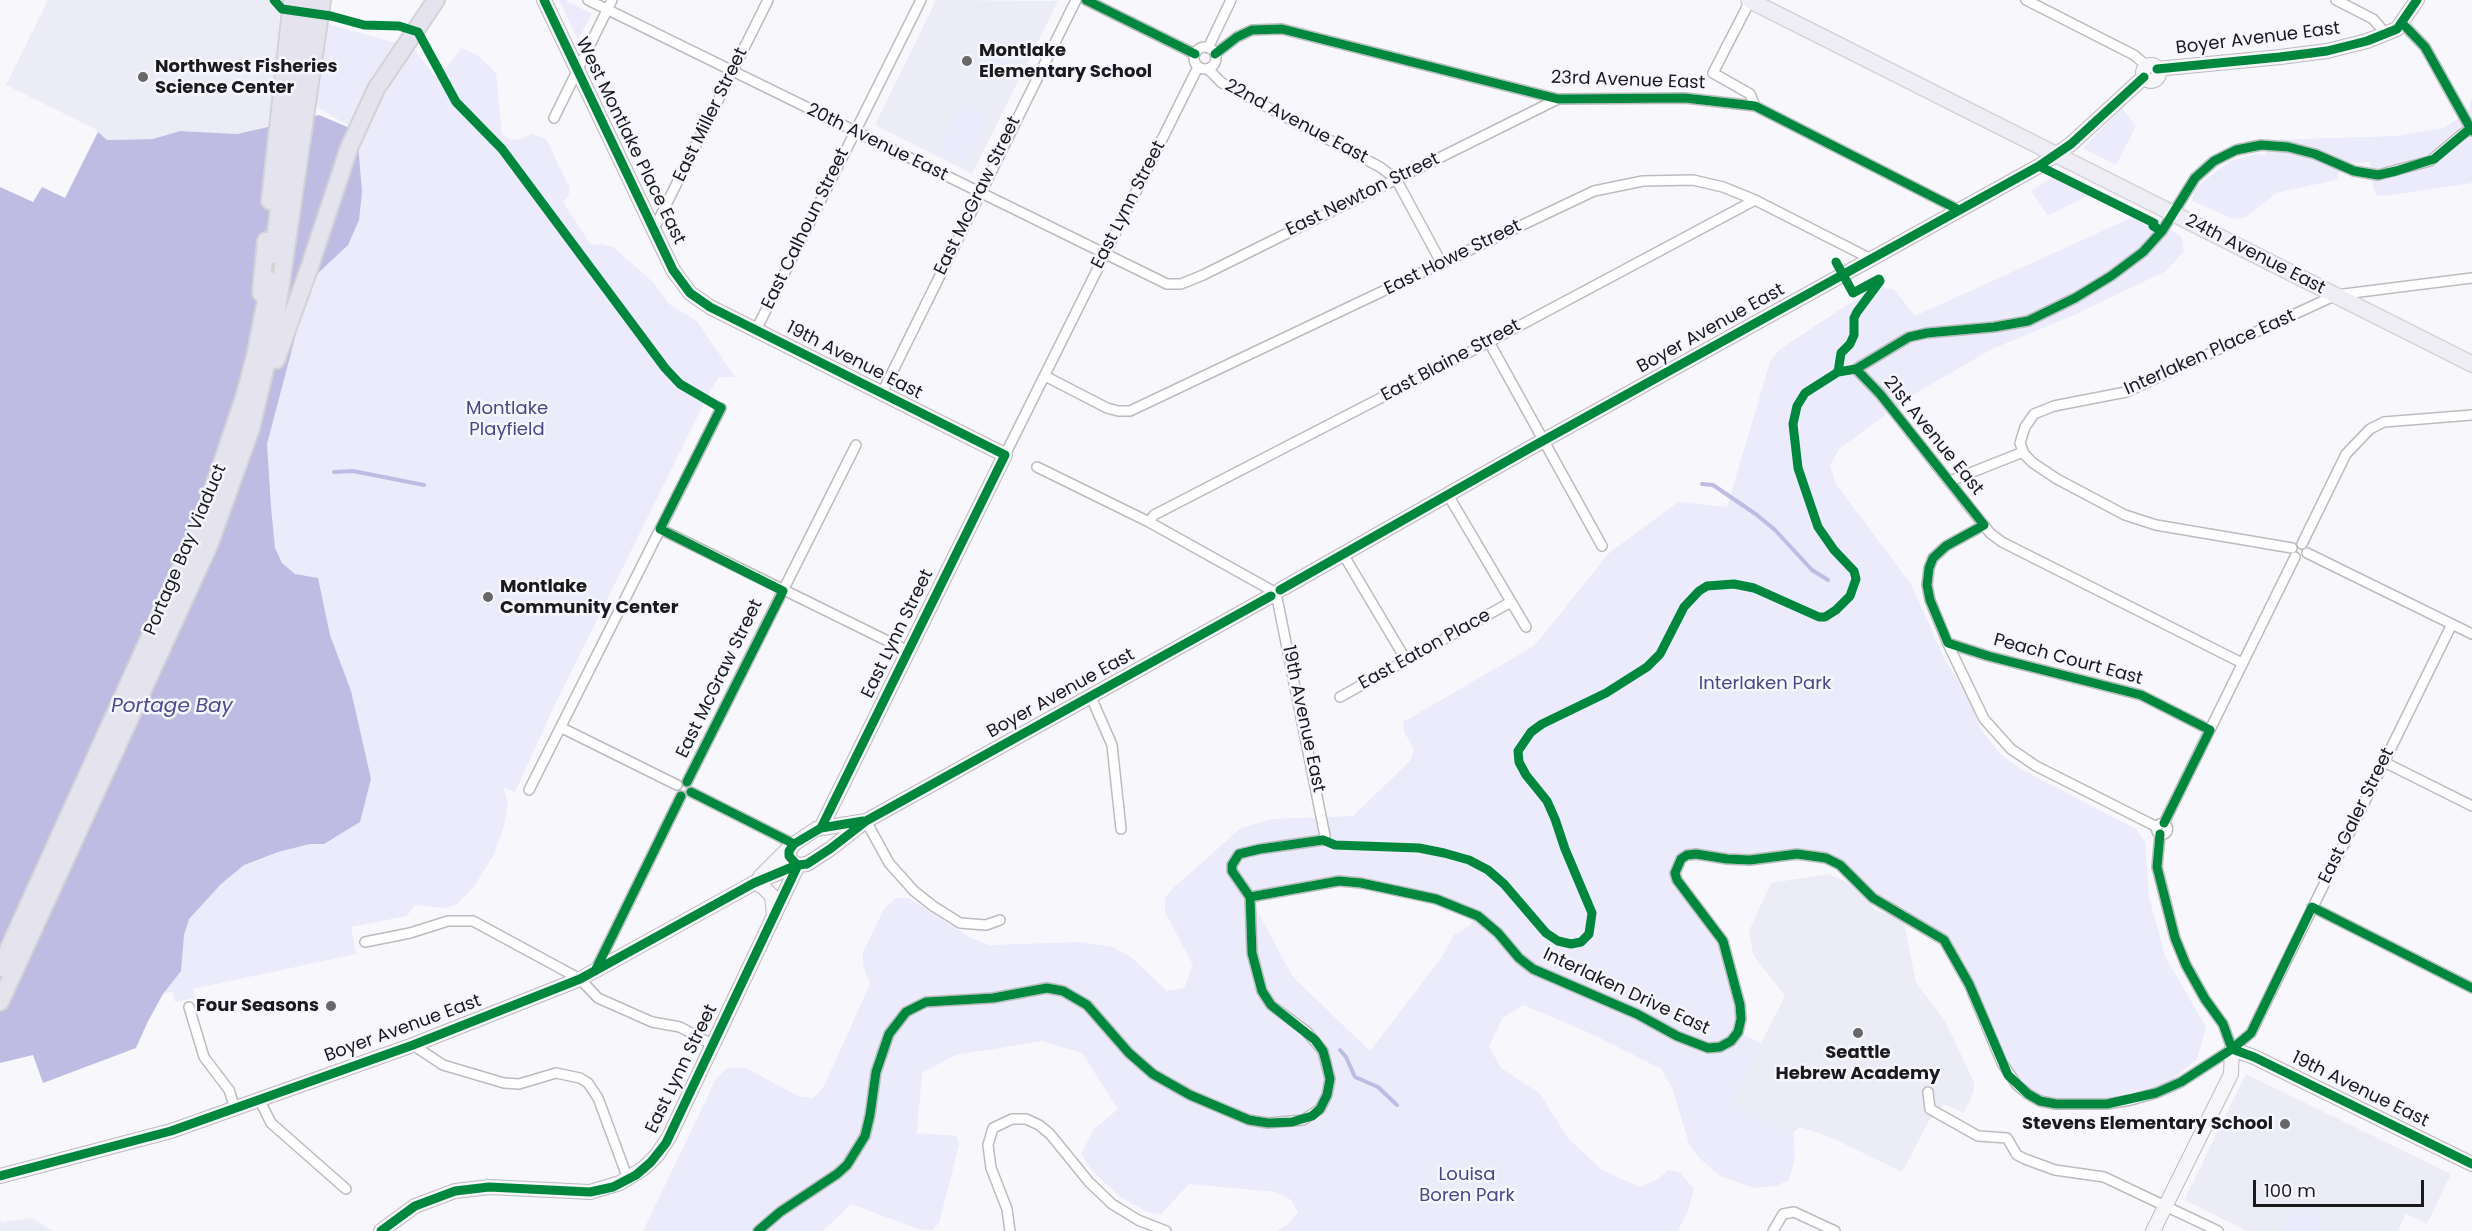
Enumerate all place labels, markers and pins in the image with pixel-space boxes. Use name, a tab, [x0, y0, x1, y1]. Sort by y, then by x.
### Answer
place label: Montlake Elementary School	[979, 40, 1152, 82]
marker: Montlake Elementary School	[960, 54, 974, 68]
place label: Northwest Fisheries Science Center	[155, 56, 338, 98]
marker: Northwest Fisheries Science Center	[136, 70, 150, 84]
place label: Montlake Community Center	[500, 576, 678, 618]
marker: Montlake Community Center	[481, 590, 495, 604]
place label: Four Seasons	[196, 995, 319, 1017]
marker: Four Seasons	[324, 999, 338, 1013]
marker: Seattle Hebrew Academy	[1851, 1026, 1865, 1040]
place label: Seattle Hebrew Academy	[1776, 1042, 1940, 1084]
place label: Stevens Elementary School	[2022, 1113, 2273, 1135]
marker: Stevens Elementary School	[2278, 1117, 2292, 1131]

